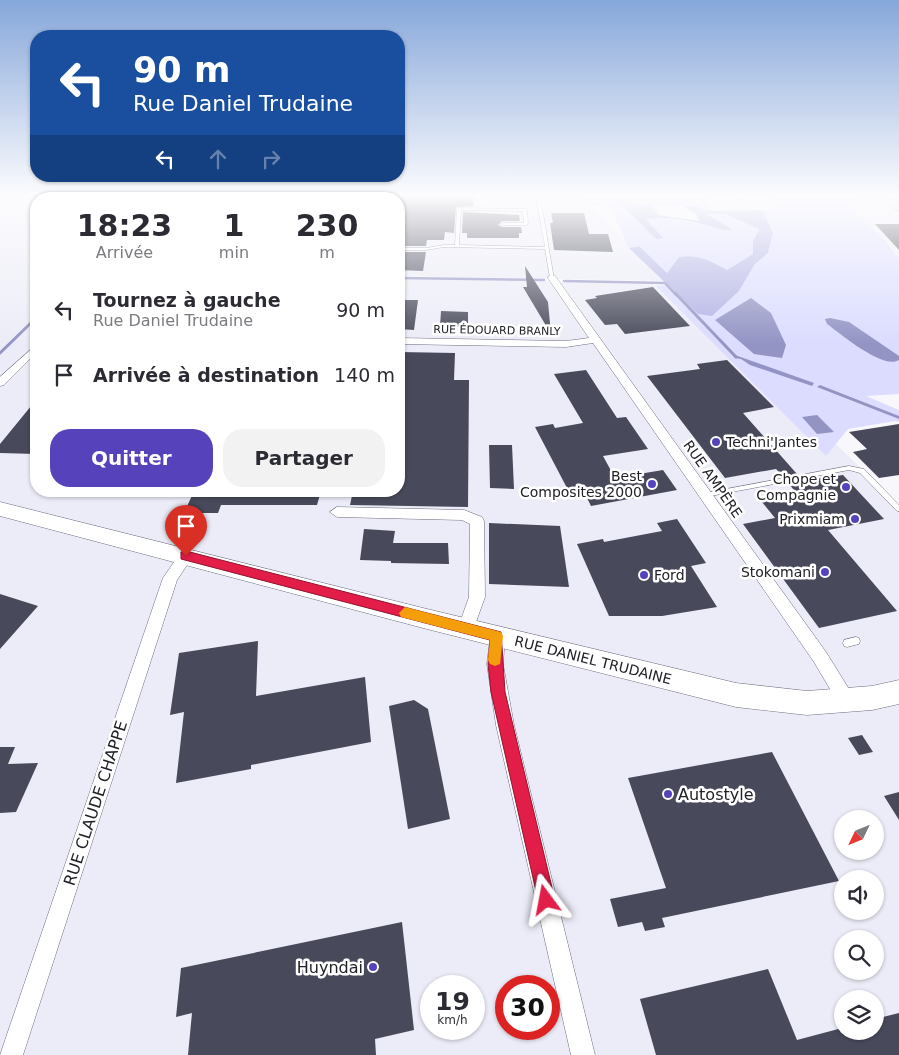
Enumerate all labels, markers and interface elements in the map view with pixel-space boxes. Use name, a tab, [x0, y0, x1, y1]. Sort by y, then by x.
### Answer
icon: left	[50, 50, 115, 115]
text: 90 m	[133, 50, 230, 90]
text: Rue Daniel Trudaine	[133, 91, 353, 116]
icon: left	[151, 145, 179, 173]
icon: ahead	[204, 145, 232, 173]
icon: right	[257, 145, 285, 173]
text: 18:23	[77, 208, 172, 243]
text: 1	[223, 208, 244, 243]
text: 230	[296, 208, 358, 243]
text: Arrivée	[96, 243, 153, 262]
text: min	[219, 243, 249, 262]
text: m	[319, 243, 335, 262]
text: Tournez à gauche	[93, 289, 281, 311]
icon: left	[50, 296, 78, 324]
text: 90 m	[336, 299, 385, 321]
text: Rue Daniel Trudaine	[93, 311, 253, 330]
street label: RUE ÉDOUARD BRANLY	[433, 323, 561, 338]
icon: arrive	[50, 361, 78, 389]
text: Arrivée à destination	[93, 364, 319, 386]
text: 140 m	[334, 364, 395, 386]
button: Quitter	[50, 429, 213, 487]
button: Partager	[223, 429, 385, 487]
place label: Techni'Jantes	[725, 434, 817, 450]
marker: Techni'Jantes	[710, 436, 722, 448]
street label: RUE AMPÈRE	[680, 437, 746, 521]
place label: Best Composites 2000	[520, 468, 642, 500]
place label: Chope et Compagnie	[756, 471, 836, 503]
marker: Best Composites 2000	[646, 478, 658, 490]
marker: Chope et Compagnie	[840, 481, 852, 493]
pin	[165, 505, 207, 556]
place label: Prixmiam	[779, 511, 845, 527]
icon: arrive	[172, 512, 200, 540]
marker: Prixmiam	[849, 513, 861, 525]
place label: Stokomani	[741, 564, 815, 580]
marker: Stokomani	[819, 566, 831, 578]
place label: Ford	[654, 567, 685, 583]
marker: Ford	[638, 569, 650, 581]
street label: RUE DANIEL TRUDAINE	[513, 633, 673, 687]
street label: RUE CLAUDE CHAPPE	[60, 718, 131, 888]
place label: Autostyle	[678, 785, 754, 804]
marker: Autostyle	[662, 788, 674, 800]
north arrow	[834, 810, 884, 860]
map controls	[834, 810, 884, 1040]
button: sound	[834, 870, 884, 920]
position arrow	[519, 873, 571, 925]
button: search	[834, 930, 884, 980]
place label: Huyndai	[297, 958, 363, 977]
marker: Huyndai	[367, 961, 379, 973]
speed limit sign: 30	[495, 975, 560, 1040]
text: 19	[435, 987, 470, 1016]
button: layers	[834, 990, 884, 1040]
text: km/h	[437, 1013, 468, 1027]

